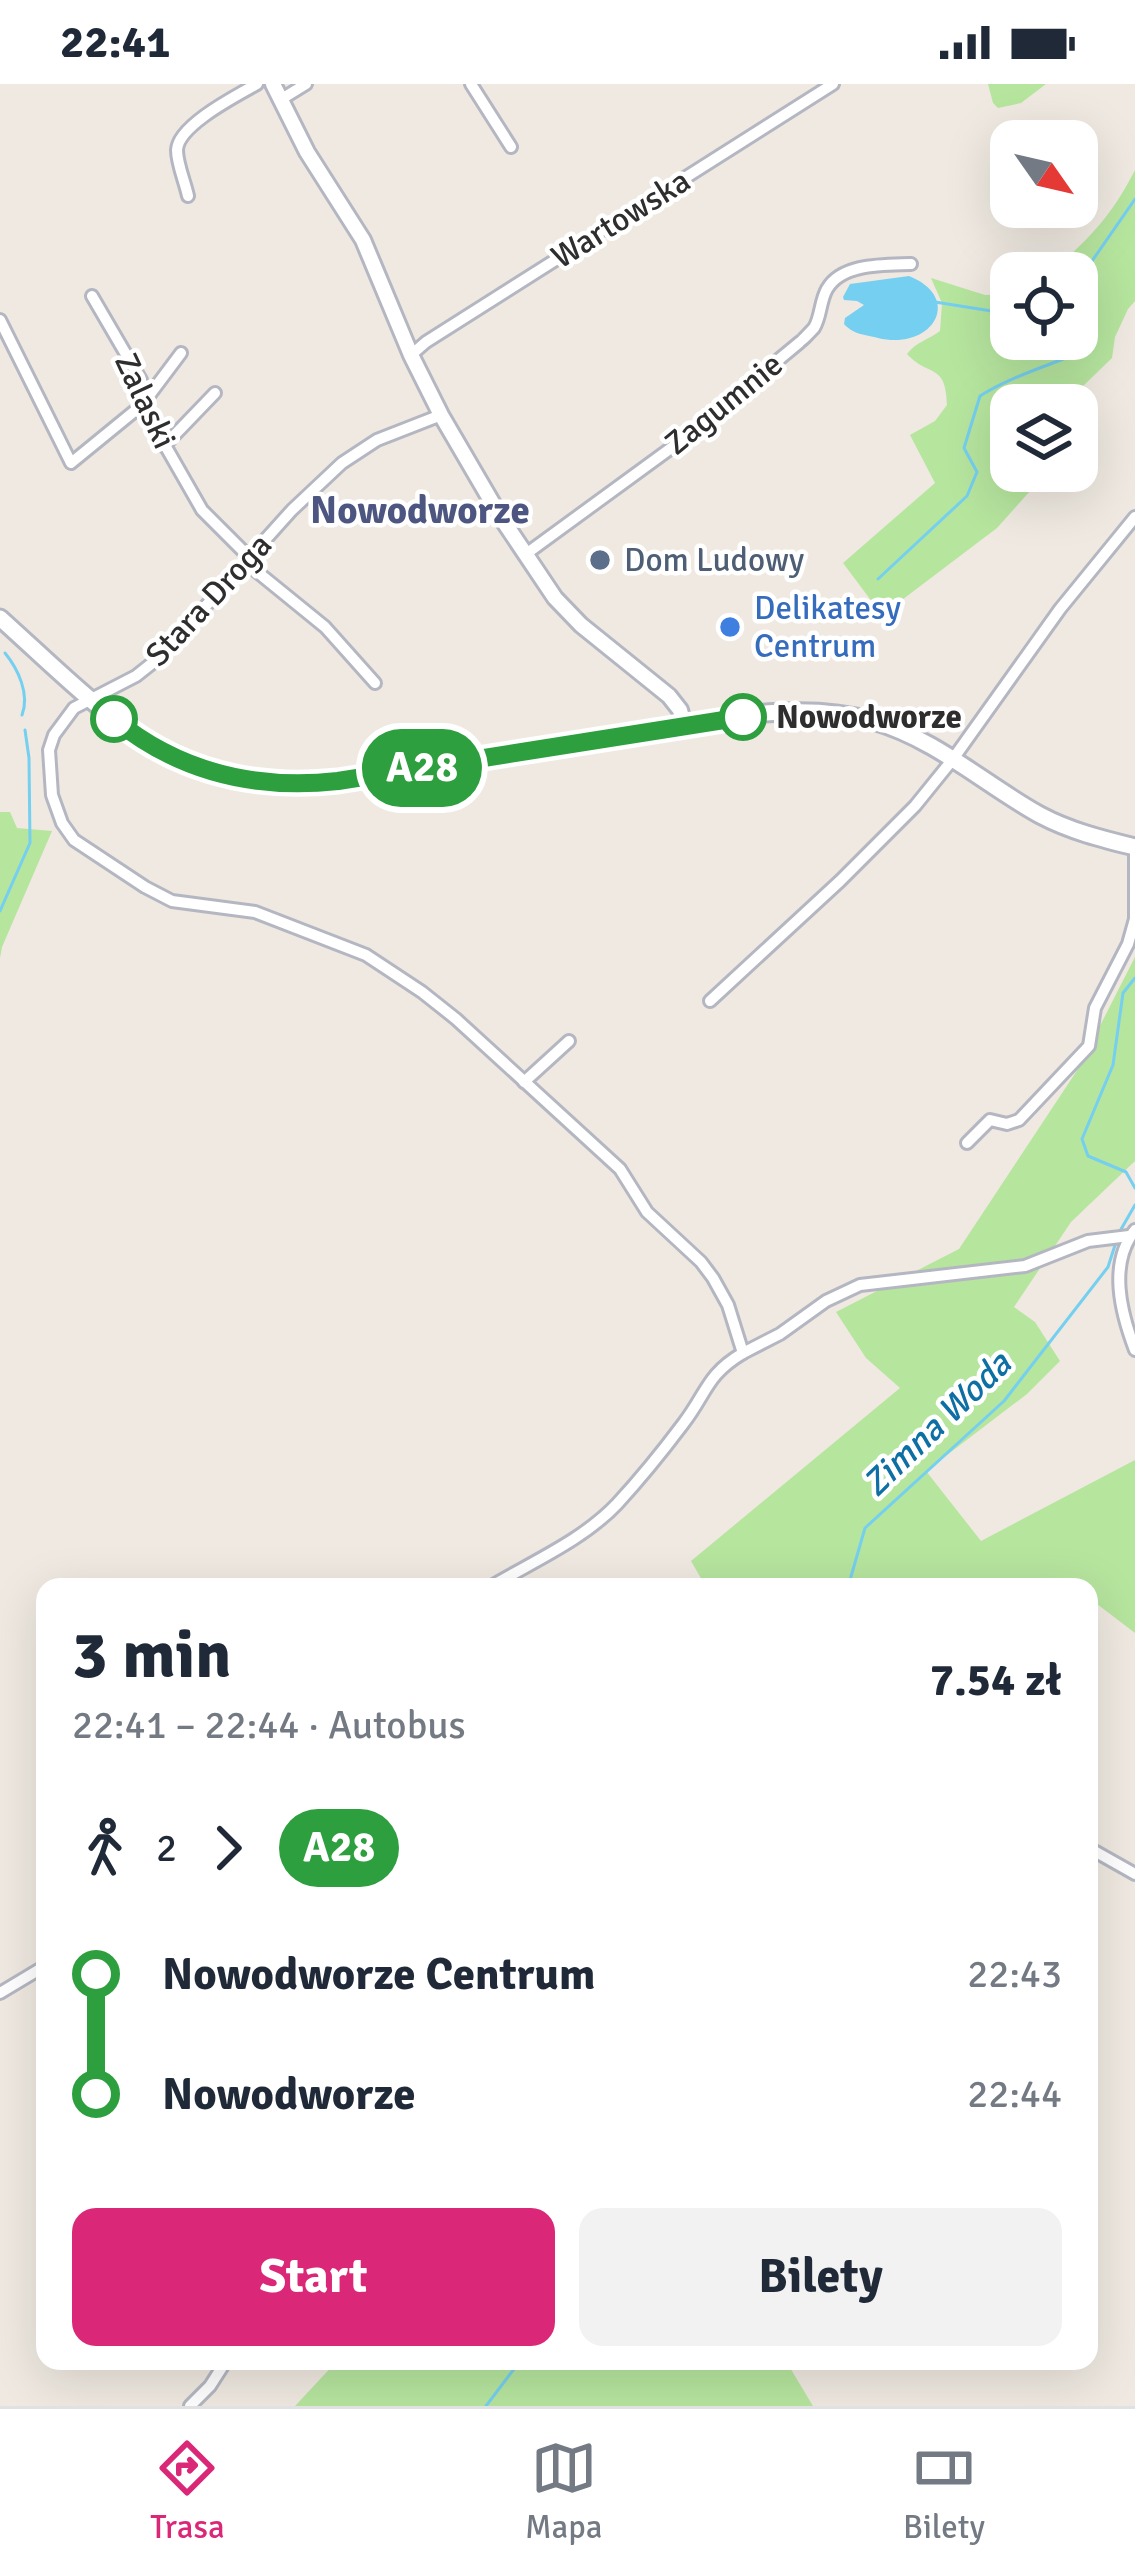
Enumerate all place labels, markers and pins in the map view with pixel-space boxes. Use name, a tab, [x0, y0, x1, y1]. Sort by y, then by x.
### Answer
place label: Dom Ludowy	[624, 540, 805, 581]
marker: Dom Ludowy	[587, 547, 613, 573]
place label: Delikatesy Centrum	[754, 588, 902, 667]
marker: Delikatesy Centrum	[717, 614, 743, 640]
marker: Nowodworze	[721, 695, 765, 739]
unlabelled marker	[92, 697, 136, 741]
place label: Nowodworze	[776, 697, 962, 738]

